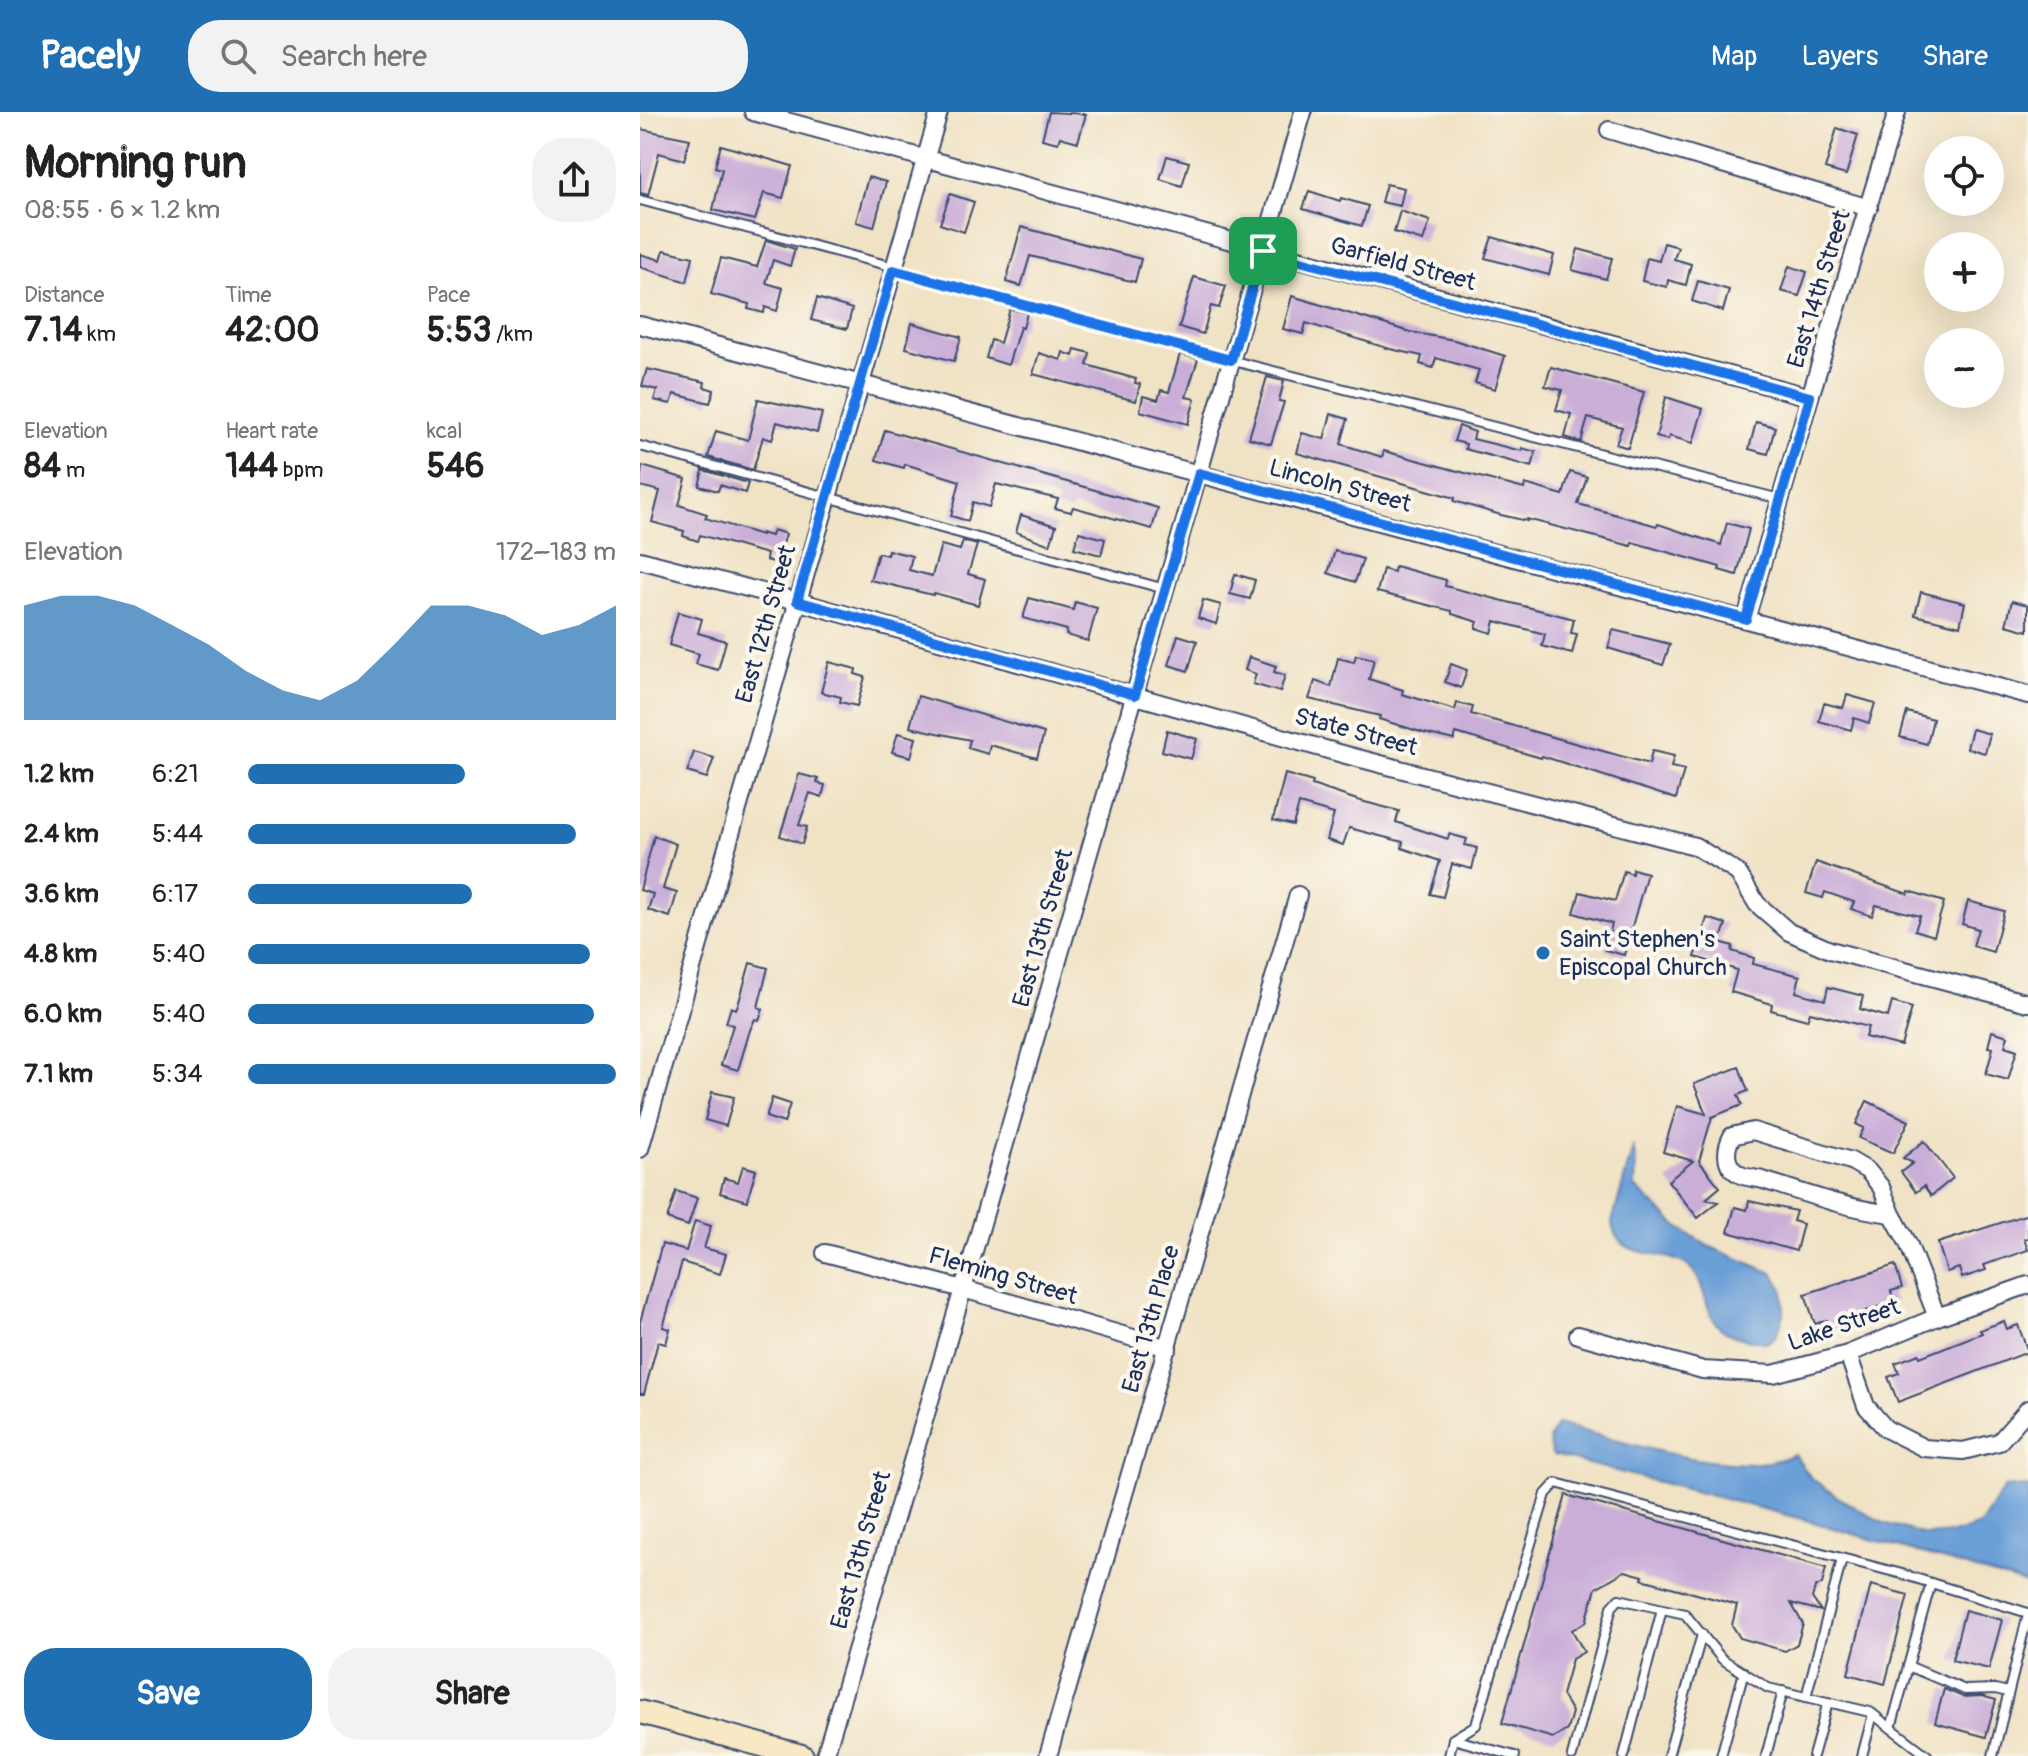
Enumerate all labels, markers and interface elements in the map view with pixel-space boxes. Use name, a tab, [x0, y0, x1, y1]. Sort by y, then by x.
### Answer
search box	[188, 20, 748, 92]
text: Pacely	[40, 32, 140, 80]
icon: search	[216, 34, 260, 78]
text: Search here	[280, 38, 427, 75]
text: Map	[1711, 39, 1757, 74]
text: Layers	[1801, 39, 1878, 74]
text: Share	[1922, 39, 1988, 74]
text: Morning run	[24, 136, 247, 191]
map controls	[1924, 136, 2004, 408]
button: locate	[1924, 136, 2004, 216]
button: share	[532, 138, 616, 222]
text: 08:55 · 6 × 1.2 km	[24, 194, 220, 226]
street label: East 14th Street	[1781, 206, 1857, 372]
pin	[1229, 217, 1297, 285]
icon: arrive	[1241, 229, 1285, 273]
street label: Garfield Street	[1327, 231, 1479, 297]
button: +	[1924, 232, 2004, 312]
text: Distance	[24, 281, 104, 309]
text: Time	[225, 281, 271, 309]
text: Pace	[427, 281, 470, 309]
text: 7.14	[24, 309, 82, 352]
text: 42:00	[225, 309, 320, 352]
text: 5:53	[427, 309, 492, 352]
text: km	[82, 320, 116, 348]
text: /km	[492, 320, 533, 348]
button: −	[1924, 328, 2004, 408]
text: Elevation	[24, 417, 108, 445]
text: Heart rate	[225, 417, 318, 445]
text: kcal	[427, 417, 462, 445]
text: 84	[24, 445, 61, 488]
text: 144	[225, 445, 278, 488]
text: 546	[427, 445, 485, 488]
street label: Lincoln Street	[1266, 453, 1414, 519]
text: m	[61, 456, 85, 484]
text: bpm	[278, 456, 324, 484]
text: Elevation	[24, 536, 123, 568]
text: 172–183 m	[496, 536, 616, 568]
street label: East 12th Street	[730, 541, 803, 706]
street label: State Street	[1291, 702, 1421, 762]
text: 1.2 km	[24, 758, 94, 790]
text: 6:21	[152, 758, 199, 790]
text: 2.4 km	[24, 818, 99, 850]
text: 5:44	[152, 818, 203, 850]
street label: East 13th Street	[1007, 845, 1080, 1010]
text: 3.6 km	[24, 878, 99, 910]
text: 6:17	[152, 878, 198, 910]
place label: Saint Stephen's Episcopal Church	[1559, 925, 1727, 982]
text: 4.8 km	[24, 938, 97, 970]
text: 5:40	[152, 938, 206, 970]
marker: Saint Stephen's Episcopal Church	[1534, 944, 1552, 962]
text: 6.0 km	[24, 998, 102, 1030]
text: 5:40	[152, 998, 206, 1030]
text: 7.1 km	[24, 1058, 93, 1090]
text: 5:34	[152, 1058, 203, 1090]
street label: Fleming Street	[925, 1241, 1081, 1311]
street label: East 13th Place	[1116, 1242, 1186, 1396]
street label: Lake Street	[1784, 1292, 1904, 1358]
street label: East 13th Street	[825, 1467, 898, 1632]
button: Save	[24, 1648, 312, 1740]
button: Share	[328, 1648, 616, 1740]

